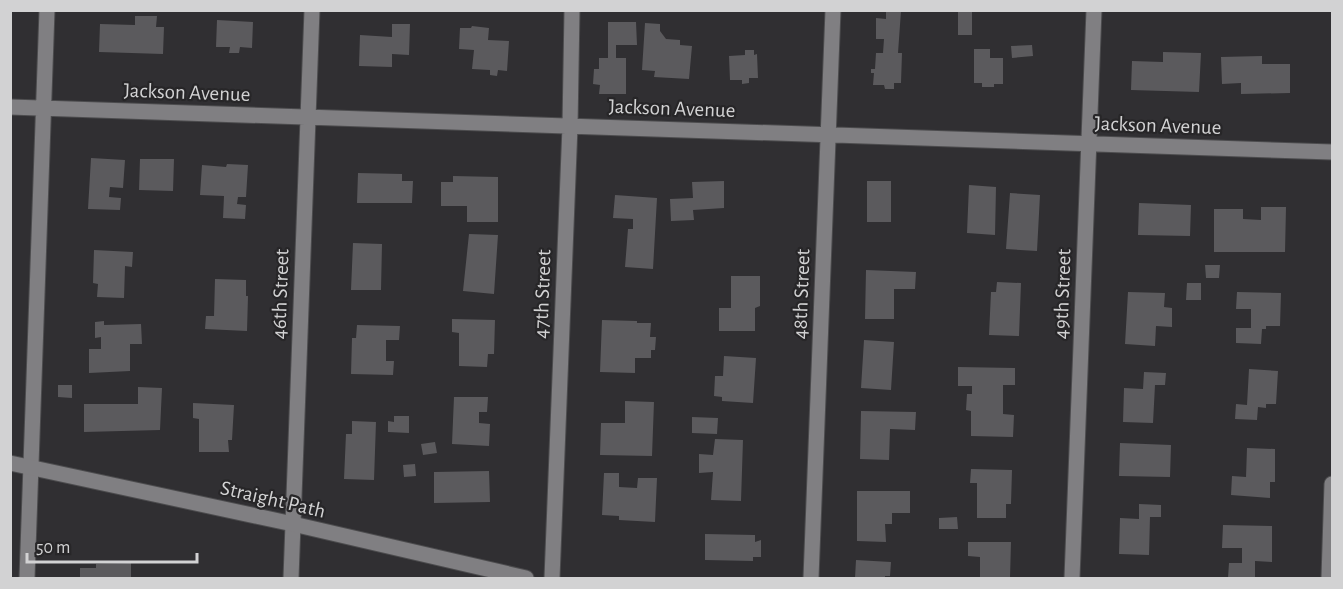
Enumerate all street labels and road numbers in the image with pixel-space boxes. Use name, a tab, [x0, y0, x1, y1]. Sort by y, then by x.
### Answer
street label: Jackson Avenue	[123, 80, 251, 105]
street label: Jackson Avenue	[608, 96, 736, 121]
street label: Jackson Avenue	[1094, 113, 1222, 138]
street label: 46th Street	[268, 248, 293, 340]
street label: 48th Street	[789, 248, 814, 340]
street label: 49th Street	[1050, 248, 1075, 340]
street label: 47th Street	[530, 249, 555, 339]
street label: Straight Path	[218, 477, 327, 522]

